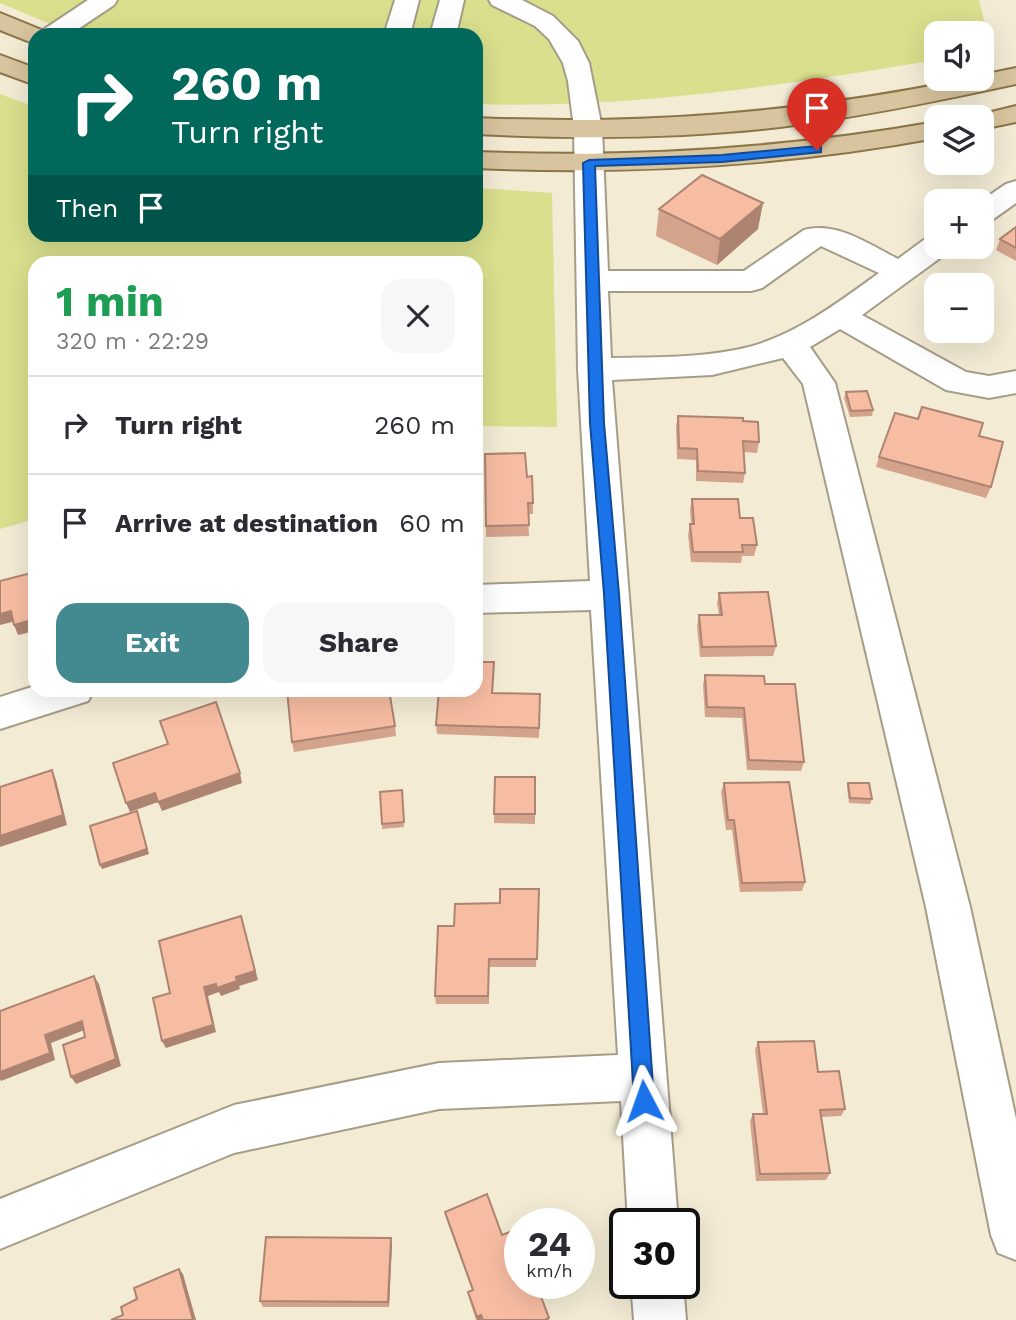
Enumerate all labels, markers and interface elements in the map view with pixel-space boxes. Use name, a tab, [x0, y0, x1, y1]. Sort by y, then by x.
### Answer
map controls	[924, 21, 994, 343]
button: sound	[924, 21, 994, 91]
text: 260 m	[171, 54, 322, 112]
icon: right	[56, 56, 147, 147]
pin	[787, 78, 847, 150]
icon: arrive	[798, 89, 836, 127]
button: layers	[924, 105, 994, 175]
text: Turn right	[171, 113, 323, 151]
icon: arrive	[132, 189, 170, 227]
button: +	[924, 189, 994, 259]
text: Then	[56, 193, 118, 223]
button: −	[924, 273, 994, 343]
text: 1 min	[56, 277, 164, 326]
button: close	[381, 279, 455, 353]
text: 320 m · 22:29	[56, 328, 209, 355]
icon: right	[56, 406, 94, 444]
text: Turn right	[115, 410, 242, 440]
text: 260 m	[374, 410, 455, 440]
icon: arrive	[56, 504, 94, 542]
text: Arrive at destination	[115, 508, 378, 538]
text: 60 m	[399, 508, 465, 538]
button: Exit	[56, 603, 249, 683]
button: Share	[263, 603, 455, 683]
position arrow	[607, 1064, 681, 1138]
speed limit sign: 30	[609, 1208, 700, 1299]
text: 24	[528, 1223, 571, 1265]
text: km/h	[526, 1260, 573, 1281]

